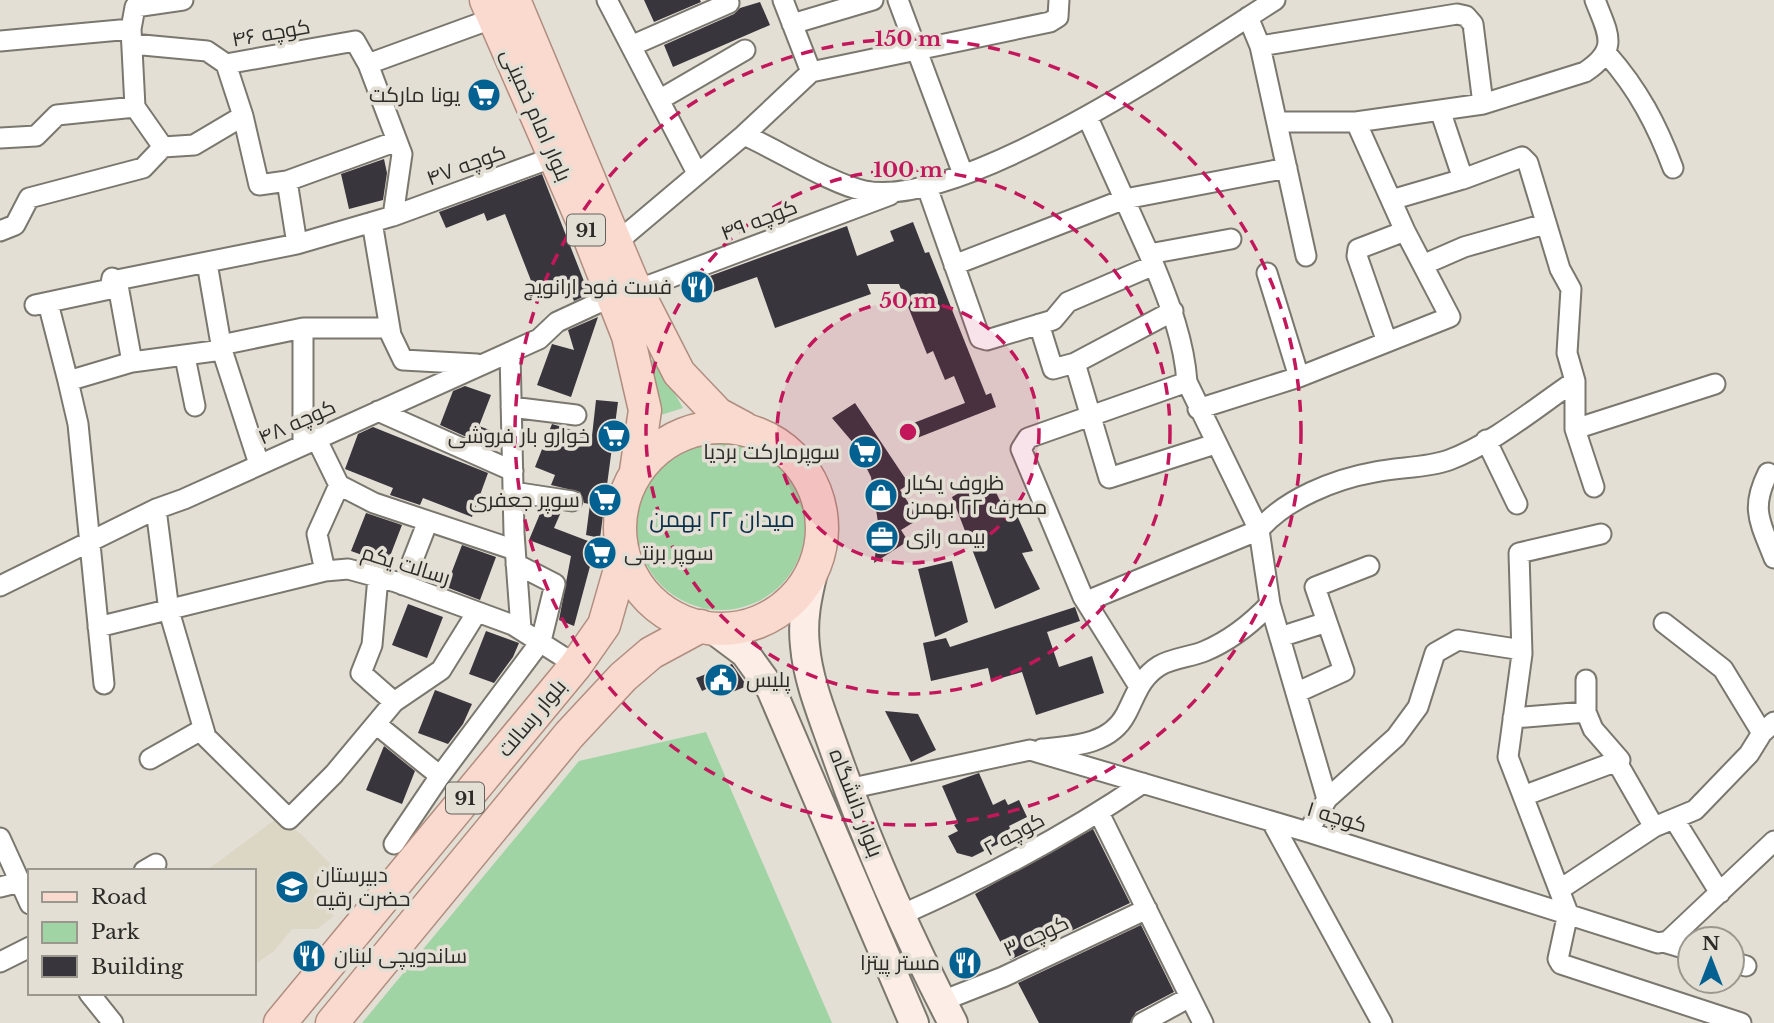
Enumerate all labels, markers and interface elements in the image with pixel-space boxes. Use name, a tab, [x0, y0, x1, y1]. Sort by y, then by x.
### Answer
street label: کوچه ۴۶	[230, 13, 312, 54]
text: 150 m	[875, 26, 941, 52]
street label: بلوار امام خمینی	[494, 45, 577, 186]
supermarket icon: یونا مارکت	[465, 76, 503, 114]
place label: یونا مارکت	[369, 82, 460, 108]
street label: کوچه ۴۷	[423, 139, 509, 192]
text: 100 m	[873, 157, 943, 183]
street label: کوچه ۴۹	[717, 194, 801, 247]
road number: 91	[567, 214, 605, 246]
restaurant icon: فست فود ارانویچ	[678, 268, 716, 306]
place label: فست فود ارانویچ	[524, 274, 672, 301]
text: 50 m	[879, 288, 937, 314]
street label: کوچه ۴۸	[254, 393, 340, 451]
supermarket icon: خوارو بار فروشی	[595, 417, 633, 455]
centre of rings	[896, 420, 920, 444]
place label: خوارو بار فروشی	[448, 423, 590, 449]
supermarket icon: سوپرمارکت بردیا	[846, 433, 884, 471]
place label: سوپرمارکت بردیا	[703, 439, 840, 466]
place label: ظروف یکبار مصرف ۲۲ بهمن	[905, 470, 1047, 520]
shop icon: ظروف یکبار مصرف ۲۲ بهمن	[862, 476, 900, 514]
supermarket icon: سوپر جعفری	[586, 481, 624, 519]
place label: سوپر جعفری	[469, 487, 580, 514]
district label: میدان ۲۲ بهمن	[649, 505, 795, 533]
office icon: بیمه رازی	[863, 518, 901, 556]
place label: بیمه رازی	[906, 524, 986, 550]
supermarket icon: سوپر برنتی	[581, 534, 619, 572]
street label: رسالت یکم	[358, 539, 453, 592]
place label: سوپر برنتی	[624, 540, 714, 567]
public building icon: پلیس	[702, 661, 740, 699]
place label: پلیس	[746, 667, 791, 694]
street label: بلوار رسالت	[492, 674, 572, 762]
street label: بلوار دانشگاه	[823, 745, 889, 861]
road number: 91	[446, 782, 484, 814]
street label: کوچه ۱	[1303, 796, 1370, 839]
street label: کوچه ۲	[979, 807, 1050, 862]
place label: دبیرستان حضرت رقیه	[316, 862, 410, 912]
school or university icon: دبیرستان حضرت رقیه	[273, 868, 311, 906]
legend	[28, 869, 256, 995]
text: Road	[91, 884, 147, 910]
street label: کوچه ۳	[999, 910, 1073, 963]
text: Park	[91, 919, 140, 945]
north arrow	[1676, 925, 1746, 995]
text: N	[1702, 932, 1720, 955]
restaurant icon: ساندویچی لبنان	[290, 937, 328, 975]
place label: ساندویچی لبنان	[334, 943, 467, 970]
restaurant icon: مستر پیتزا	[946, 944, 984, 982]
place label: مستر پیتزا	[860, 950, 940, 977]
text: Building	[91, 954, 184, 980]

